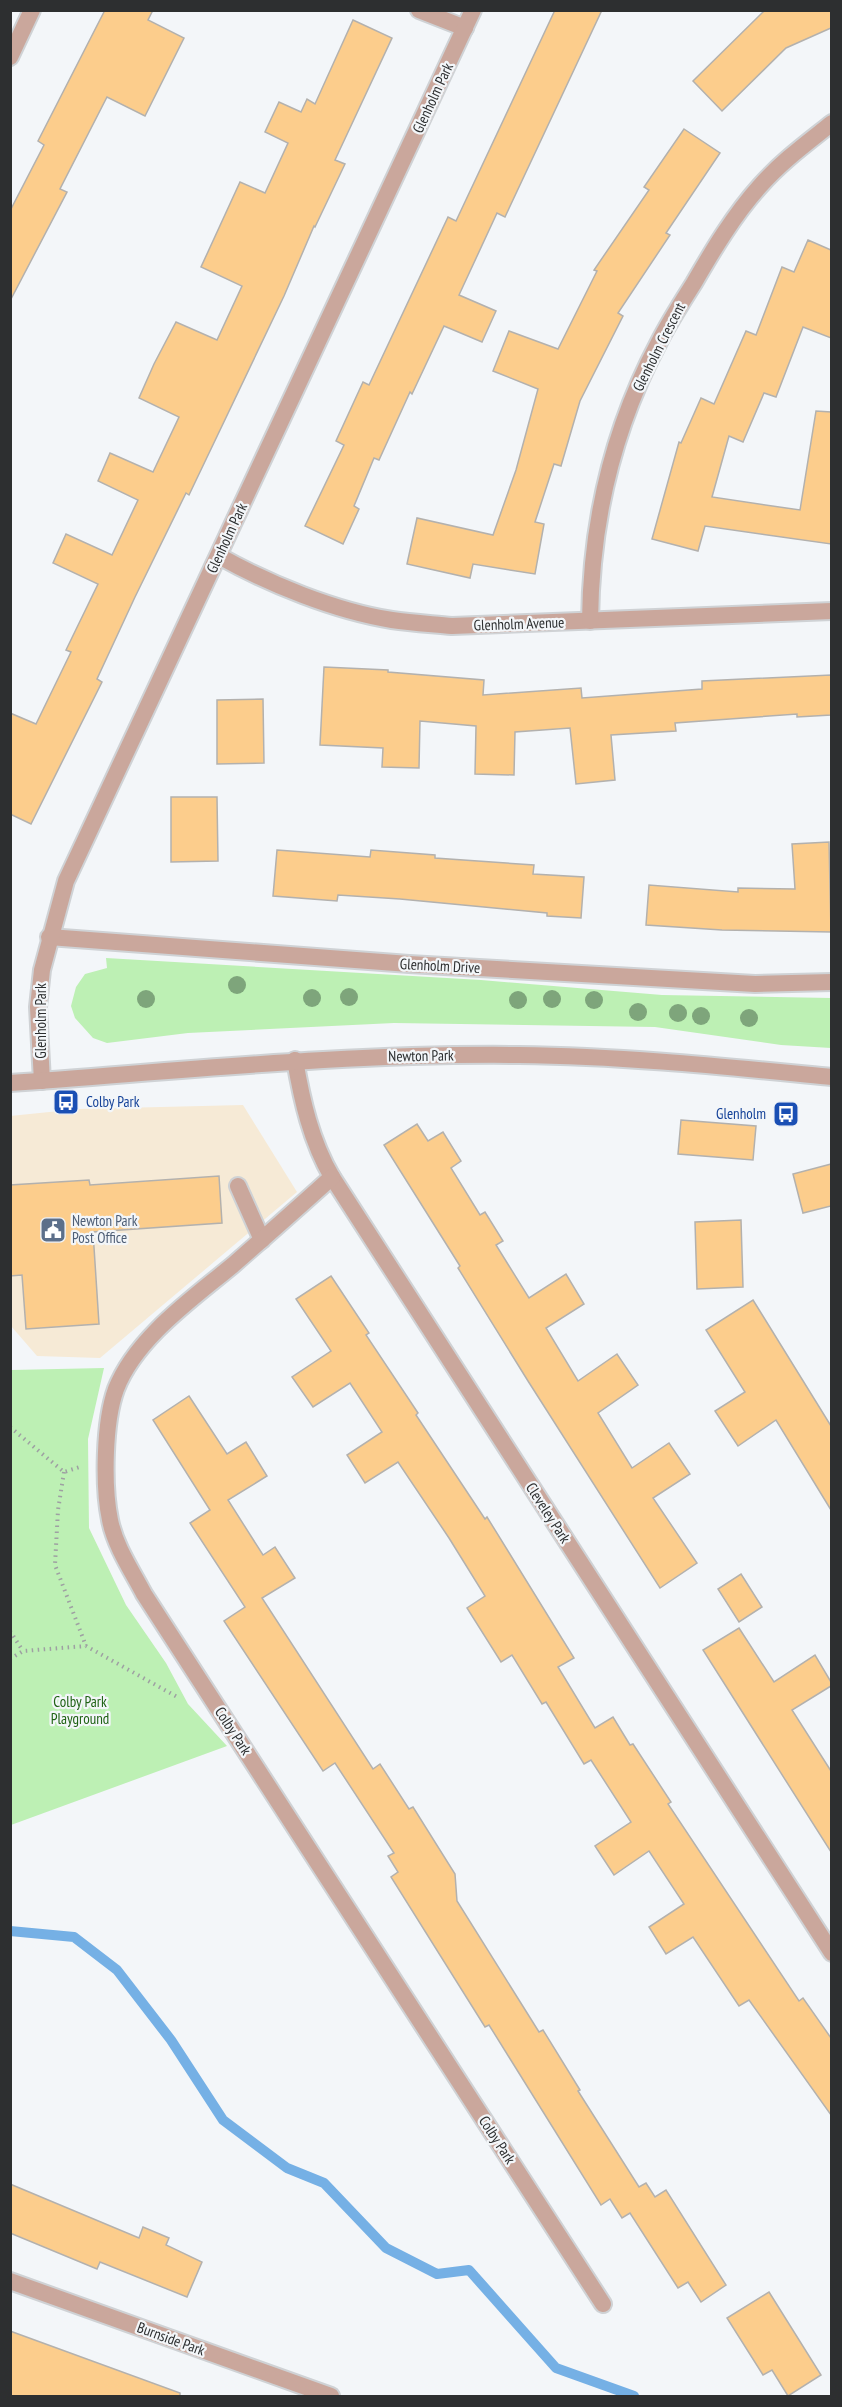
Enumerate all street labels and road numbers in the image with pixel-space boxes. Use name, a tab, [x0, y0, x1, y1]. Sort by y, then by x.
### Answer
street label: Glenholm Park	[408, 59, 457, 136]
street label: Glenholm Crescent	[628, 299, 689, 394]
street label: Glenholm Park	[202, 499, 251, 576]
street label: Glenholm Avenue	[473, 612, 565, 635]
street label: Glenholm Drive	[399, 954, 481, 977]
street label: Glenholm Park	[31, 983, 50, 1059]
street label: Newton Park	[388, 1045, 454, 1066]
street label: Cleveley Park	[522, 1479, 575, 1547]
street label: Colby Park	[211, 1703, 256, 1758]
street label: Colby Park	[475, 2112, 520, 2167]
street label: Burnside Park	[135, 2318, 208, 2360]

